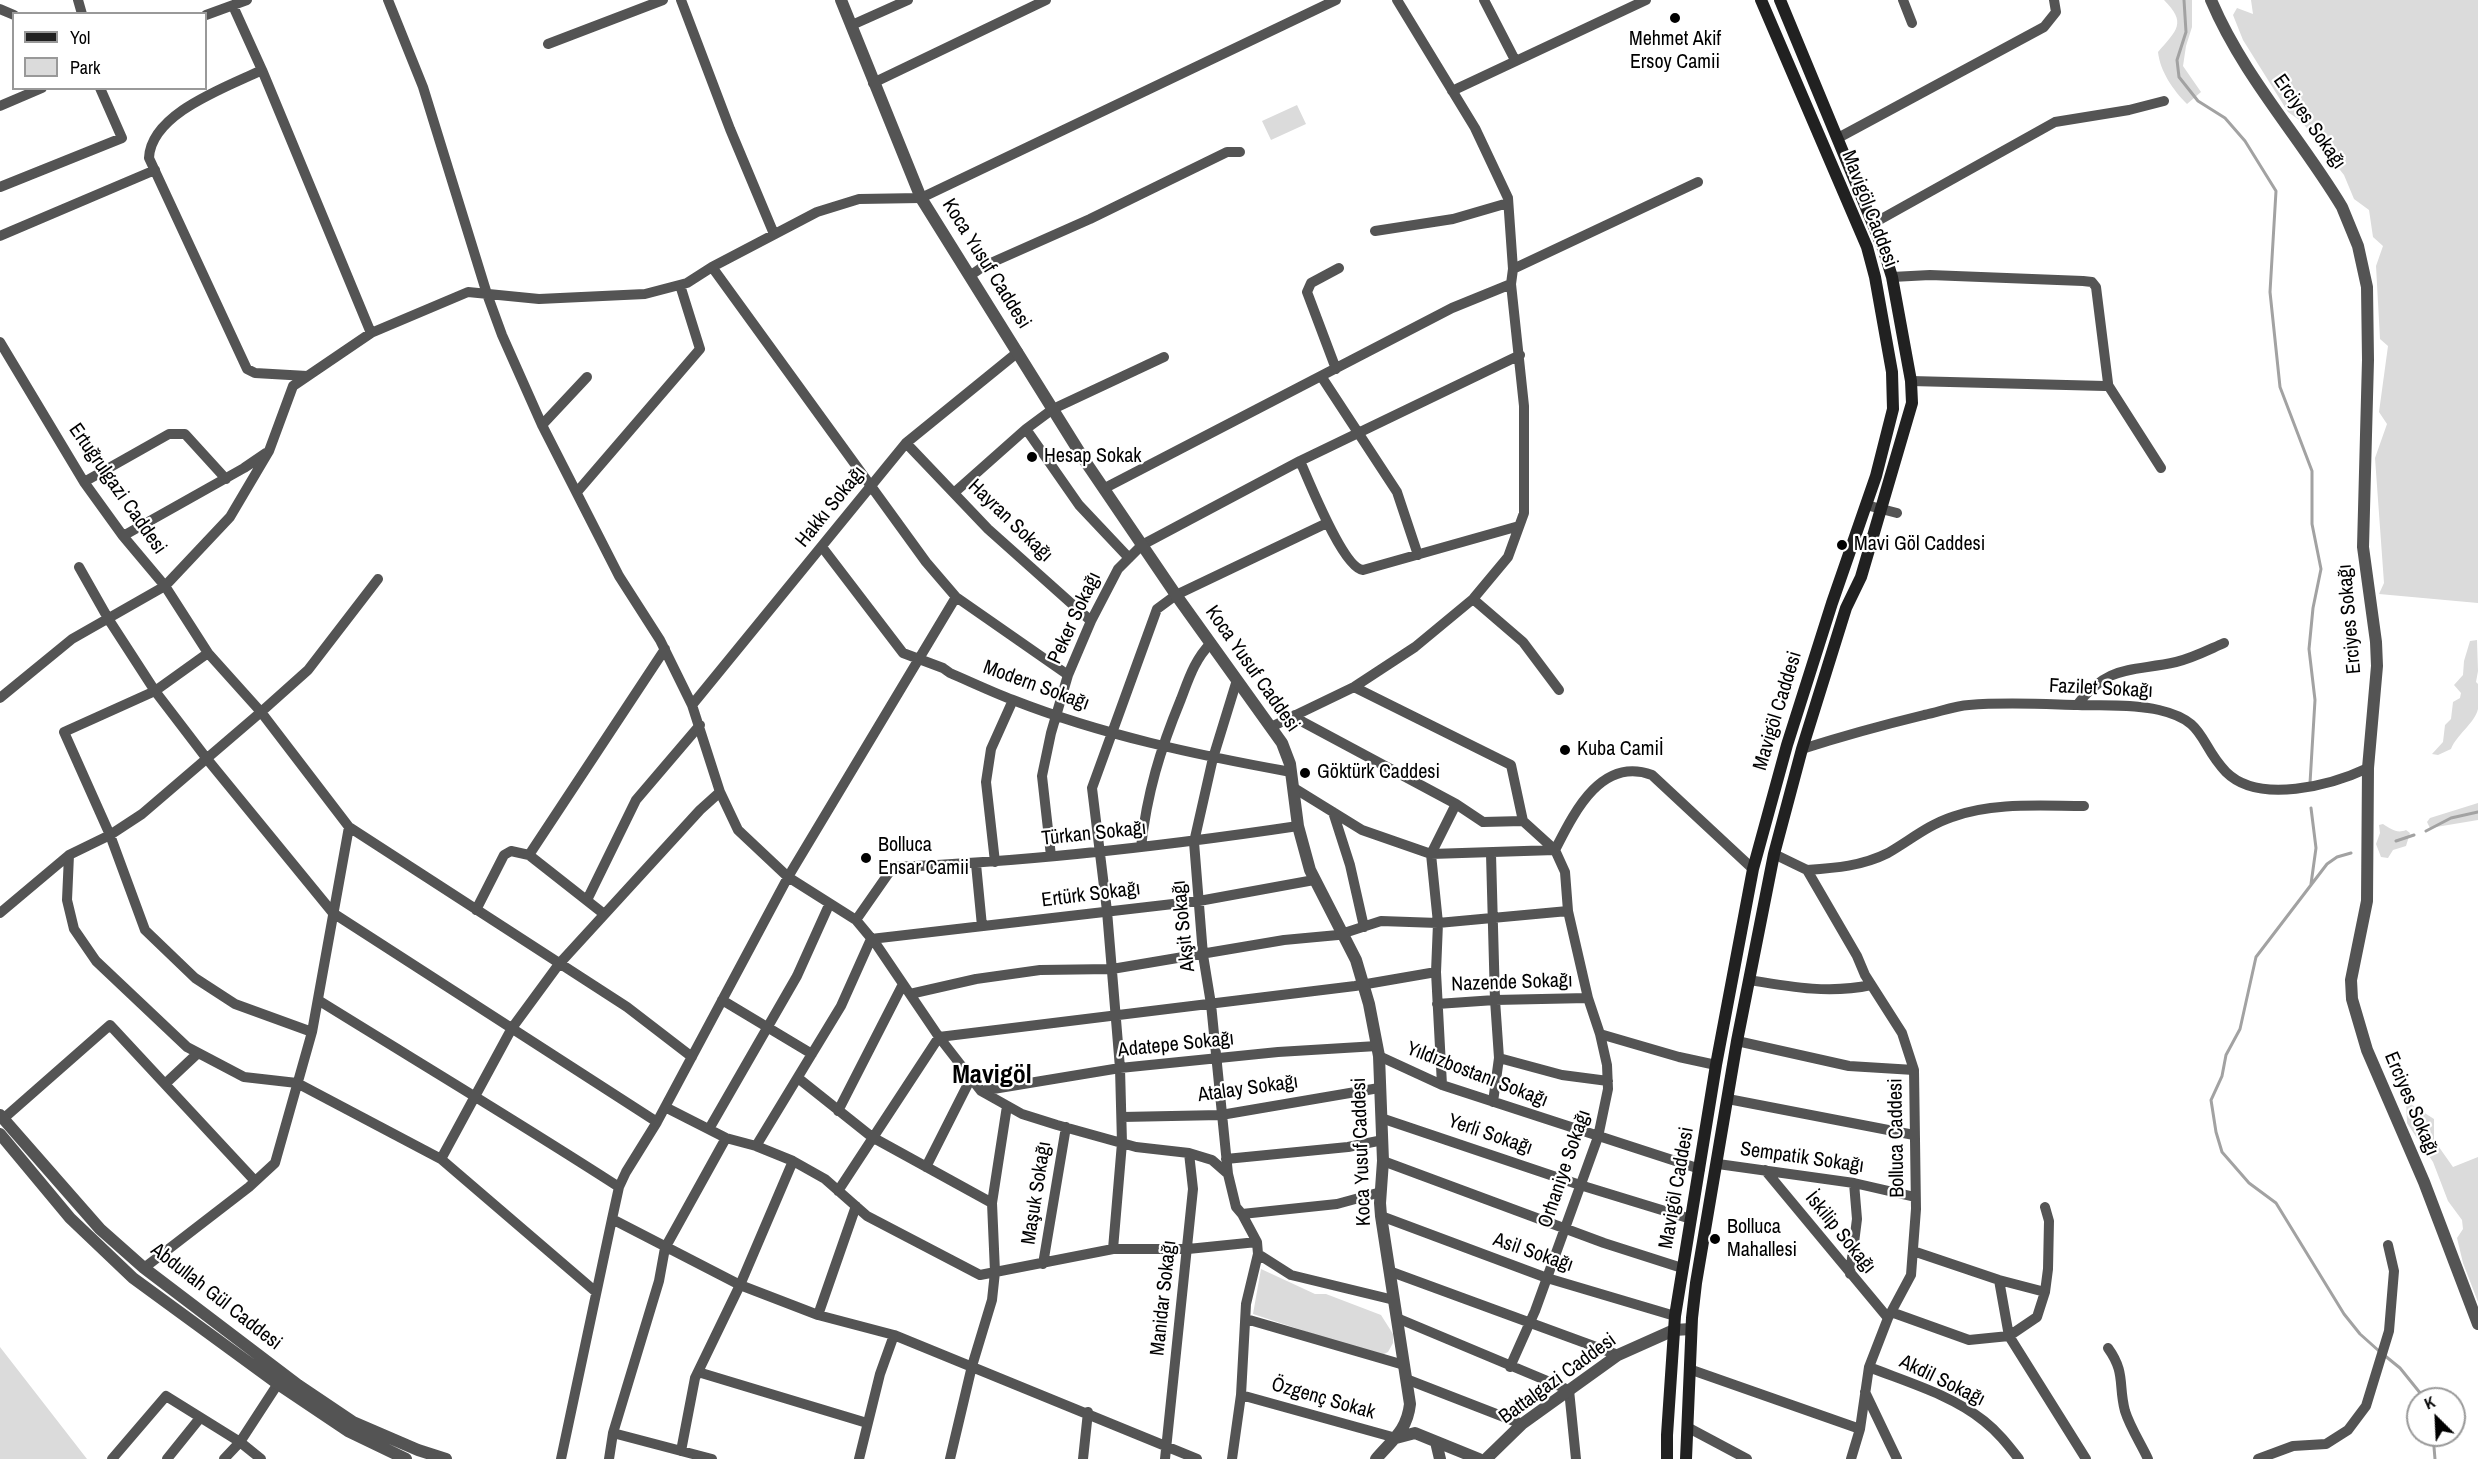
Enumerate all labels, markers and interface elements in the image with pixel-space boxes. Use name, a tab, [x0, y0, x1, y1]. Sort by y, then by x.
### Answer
marker: Mehmet Akif Ersoy Camii	[1668, 11, 1682, 25]
legend	[12, 12, 207, 90]
text: Yol	[70, 25, 90, 50]
place label: Mehmet Akif Ersoy Camii	[1629, 28, 1721, 75]
text: Park	[70, 55, 100, 80]
street label: Erciyes Sokağı	[2268, 70, 2350, 174]
street label: Mavigöl Caddesi	[1836, 147, 1902, 271]
street label: Koca Yusuf Caddesi	[936, 195, 1036, 333]
street label: Ertuğrulgazi Caddesi	[63, 419, 171, 559]
place label: Hesap Sokak	[1044, 445, 1142, 469]
marker: Hesap Sokak	[1025, 450, 1039, 464]
street label: Hakkı Sokağı	[791, 462, 871, 552]
street label: Hayran Sokağı	[963, 475, 1057, 567]
place label: Mavi Göl Caddesi	[1854, 533, 1985, 557]
marker: Mavi Göl Caddesi	[1835, 538, 1849, 552]
street label: Erciyes Sokağı	[2333, 563, 2367, 675]
street label: Peker Sokağı	[1043, 568, 1107, 668]
street label: Koca Yusuf Caddesi	[1200, 601, 1304, 737]
street label: Mavigöl Caddesi	[1749, 649, 1807, 773]
street label: Modern Sokağı	[980, 656, 1092, 716]
street label: Fazilet Sokağı	[2048, 674, 2154, 704]
place label: Kuba Camiİ	[1577, 738, 1664, 762]
marker: Kuba Camiİ	[1558, 743, 1572, 757]
place label: Göktürk Caddesi	[1317, 761, 1440, 785]
marker: Göktürk Caddesi	[1298, 766, 1312, 780]
street label: Türkan Sokağı	[1040, 817, 1148, 851]
place label: Bolluca Ensar Camii	[878, 834, 969, 881]
marker: Bolluca Ensar Camii	[859, 851, 873, 865]
street label: Ertürk Sokağı	[1040, 877, 1142, 913]
street label: Akşit Sokağı	[1167, 879, 1201, 973]
street label: Nazende Sokağı	[1451, 969, 1573, 997]
street label: Adatepe Sokağı	[1117, 1027, 1235, 1063]
street label: Yıldızbostanı Sokağı	[1403, 1037, 1551, 1113]
street label: Erciyes Sokağı	[2378, 1049, 2444, 1159]
district label: Mavigöl	[952, 1060, 1032, 1092]
street label: Atalay Sokağı	[1196, 1070, 1300, 1108]
street label: Koca Yusuf Caddesi	[1347, 1077, 1377, 1227]
street label: Bolluca Caddesi	[1884, 1078, 1910, 1198]
street label: Orhaniye Sokağı	[1534, 1107, 1596, 1231]
street label: Yerli Sokağı	[1444, 1109, 1536, 1161]
street label: Mavigöl Caddesi	[1654, 1125, 1700, 1251]
street label: Sempatik Sokağı	[1738, 1137, 1866, 1179]
street label: Maşuk Sokağı	[1017, 1140, 1057, 1246]
street label: İskilip Sokağı	[1800, 1187, 1880, 1279]
place label: Bolluca Mahallesi	[1727, 1216, 1797, 1263]
street label: Asil Sokağı	[1490, 1228, 1576, 1278]
marker: Bolluca Mahallesi	[1708, 1232, 1722, 1246]
street label: Abdullah Gül Caddesi	[146, 1238, 286, 1356]
street label: Manidar Sokağı	[1146, 1239, 1182, 1357]
street label: Battalgazi Caddesi	[1495, 1329, 1621, 1429]
street label: Akdil Sokağı	[1895, 1350, 1989, 1412]
street label: Özgenç Sokak	[1268, 1373, 1378, 1425]
north arrow	[2406, 1387, 2466, 1447]
text: K	[2421, 1390, 2438, 1414]

